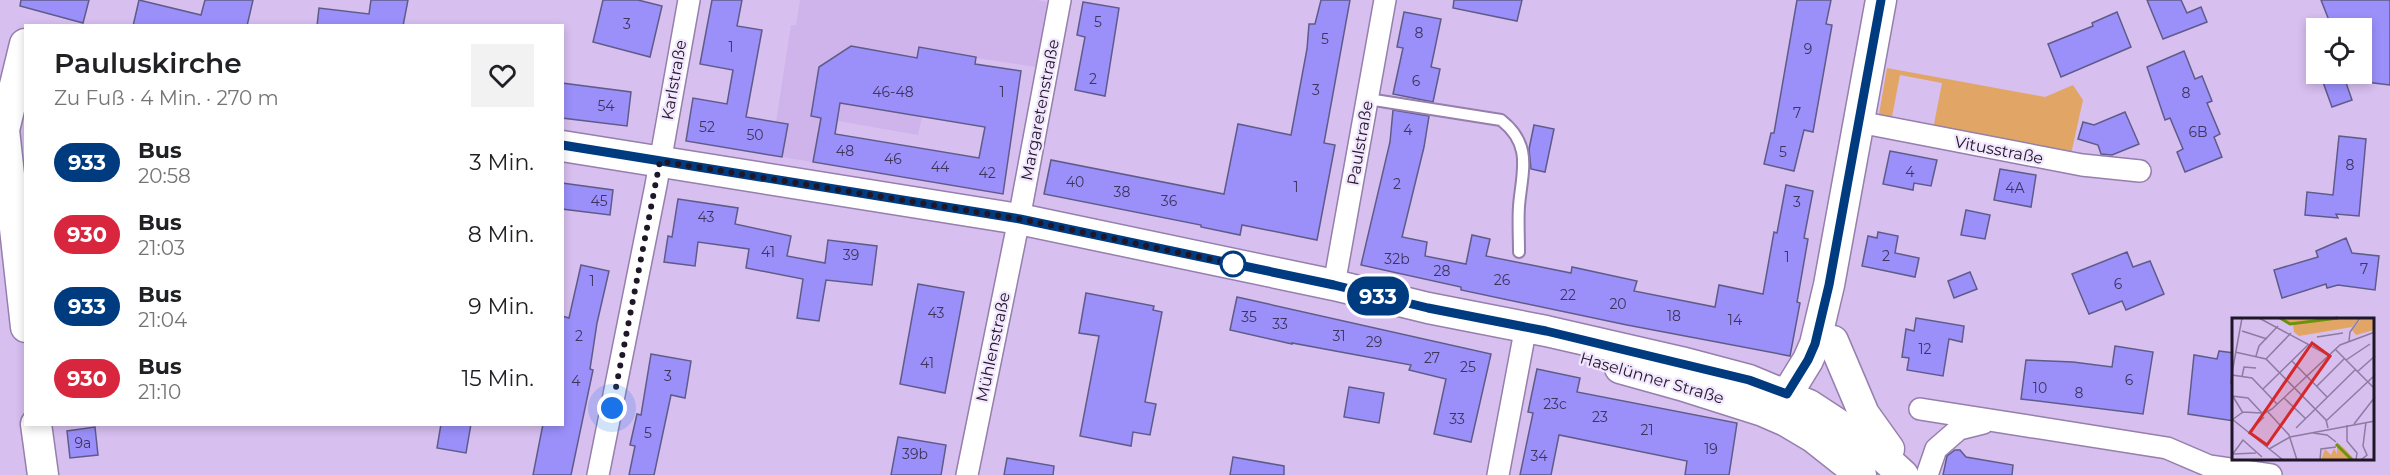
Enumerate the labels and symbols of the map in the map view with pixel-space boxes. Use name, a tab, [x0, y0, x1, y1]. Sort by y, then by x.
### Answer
house number: 5	[1094, 13, 1102, 31]
house number: 3	[623, 15, 631, 33]
house number: 8	[1415, 24, 1424, 42]
house number: 5	[1321, 30, 1329, 48]
street label: Karlstraße	[658, 38, 690, 122]
house number: 1	[728, 38, 734, 56]
street label: Margaretenstraße	[1017, 38, 1063, 182]
house number: 9	[1804, 40, 1812, 58]
house number: 2	[1089, 70, 1097, 88]
house number: 6	[1412, 72, 1421, 90]
house number: 3	[1312, 81, 1320, 99]
house number: 46-48	[872, 83, 914, 101]
house number: 1	[999, 83, 1005, 101]
house number: 8	[2182, 84, 2191, 102]
house number: 54	[597, 97, 615, 115]
street label: Paulstraße	[1343, 99, 1377, 187]
house number: 7	[1793, 104, 1801, 122]
house number: 52	[699, 118, 715, 136]
house number: 4	[1403, 121, 1413, 139]
house number: 6B	[2188, 123, 2208, 141]
house number: 50	[746, 126, 764, 144]
street label: Vitusstraße	[1953, 132, 2045, 168]
house number: 48	[836, 142, 854, 160]
house number: 5	[1779, 143, 1787, 161]
house number: 46	[884, 150, 902, 168]
house number: 8	[2346, 156, 2355, 174]
house number: 44	[931, 158, 950, 176]
house number: 4	[1905, 163, 1915, 181]
house number: 42	[978, 164, 996, 182]
house number: 40	[1066, 173, 1084, 191]
house number: 2	[1393, 175, 1401, 193]
house number: 1	[1293, 178, 1299, 196]
house number: 4A	[2005, 179, 2026, 197]
house number: 38	[1114, 183, 1130, 201]
house number: 45	[590, 192, 608, 210]
house number: 36	[1161, 192, 1178, 210]
house number: 3	[1793, 193, 1801, 211]
house number: 43	[698, 208, 715, 226]
house number: 41	[761, 243, 775, 261]
house number: 39	[843, 246, 859, 264]
house number: 2	[1882, 247, 1890, 265]
house number: 1	[1784, 248, 1790, 266]
house number: 32b	[1384, 250, 1410, 268]
unlabelled marker	[1220, 251, 1246, 277]
house number: 7	[2360, 260, 2368, 278]
house number: 28	[1434, 262, 1451, 280]
house number: 26	[1494, 271, 1511, 289]
house number: 1	[589, 272, 595, 290]
house number: 6	[2114, 275, 2123, 293]
line badge: 933	[1344, 276, 1412, 316]
house number: 22	[1560, 286, 1576, 304]
street label: Mühlenstraße	[972, 290, 1014, 404]
house number: 20	[1609, 295, 1627, 313]
house number: 43	[928, 304, 945, 322]
house number: 18	[1667, 307, 1681, 325]
house number: 35	[1241, 308, 1257, 326]
house number: 14	[1728, 311, 1743, 329]
house number: 33	[1272, 315, 1288, 333]
inset map	[2232, 318, 2375, 460]
house number: 2	[575, 327, 583, 345]
house number: 31	[1333, 327, 1345, 345]
house number: 29	[1366, 333, 1382, 351]
house number: 12	[1918, 340, 1932, 358]
street label: Haselünner Straße	[1578, 348, 1726, 408]
house number: 27	[1424, 349, 1440, 367]
house number: 41	[920, 354, 934, 372]
house number: 25	[1460, 358, 1476, 376]
house number: 3	[664, 367, 672, 385]
house number: 6	[2125, 371, 2134, 389]
house number: 4	[571, 372, 581, 390]
house number: 10	[2033, 379, 2047, 397]
house number: 8	[2075, 384, 2084, 402]
your location	[597, 393, 627, 423]
house number: 23c	[1543, 395, 1567, 413]
house number: 23	[1592, 408, 1608, 426]
house number: 33	[1449, 410, 1465, 428]
house number: 21	[1640, 421, 1654, 439]
house number: 5	[644, 424, 652, 442]
house number: 9a	[75, 434, 91, 452]
house number: 19	[1704, 440, 1718, 458]
house number: 39b	[902, 445, 928, 463]
house number: 34	[1530, 447, 1548, 465]

